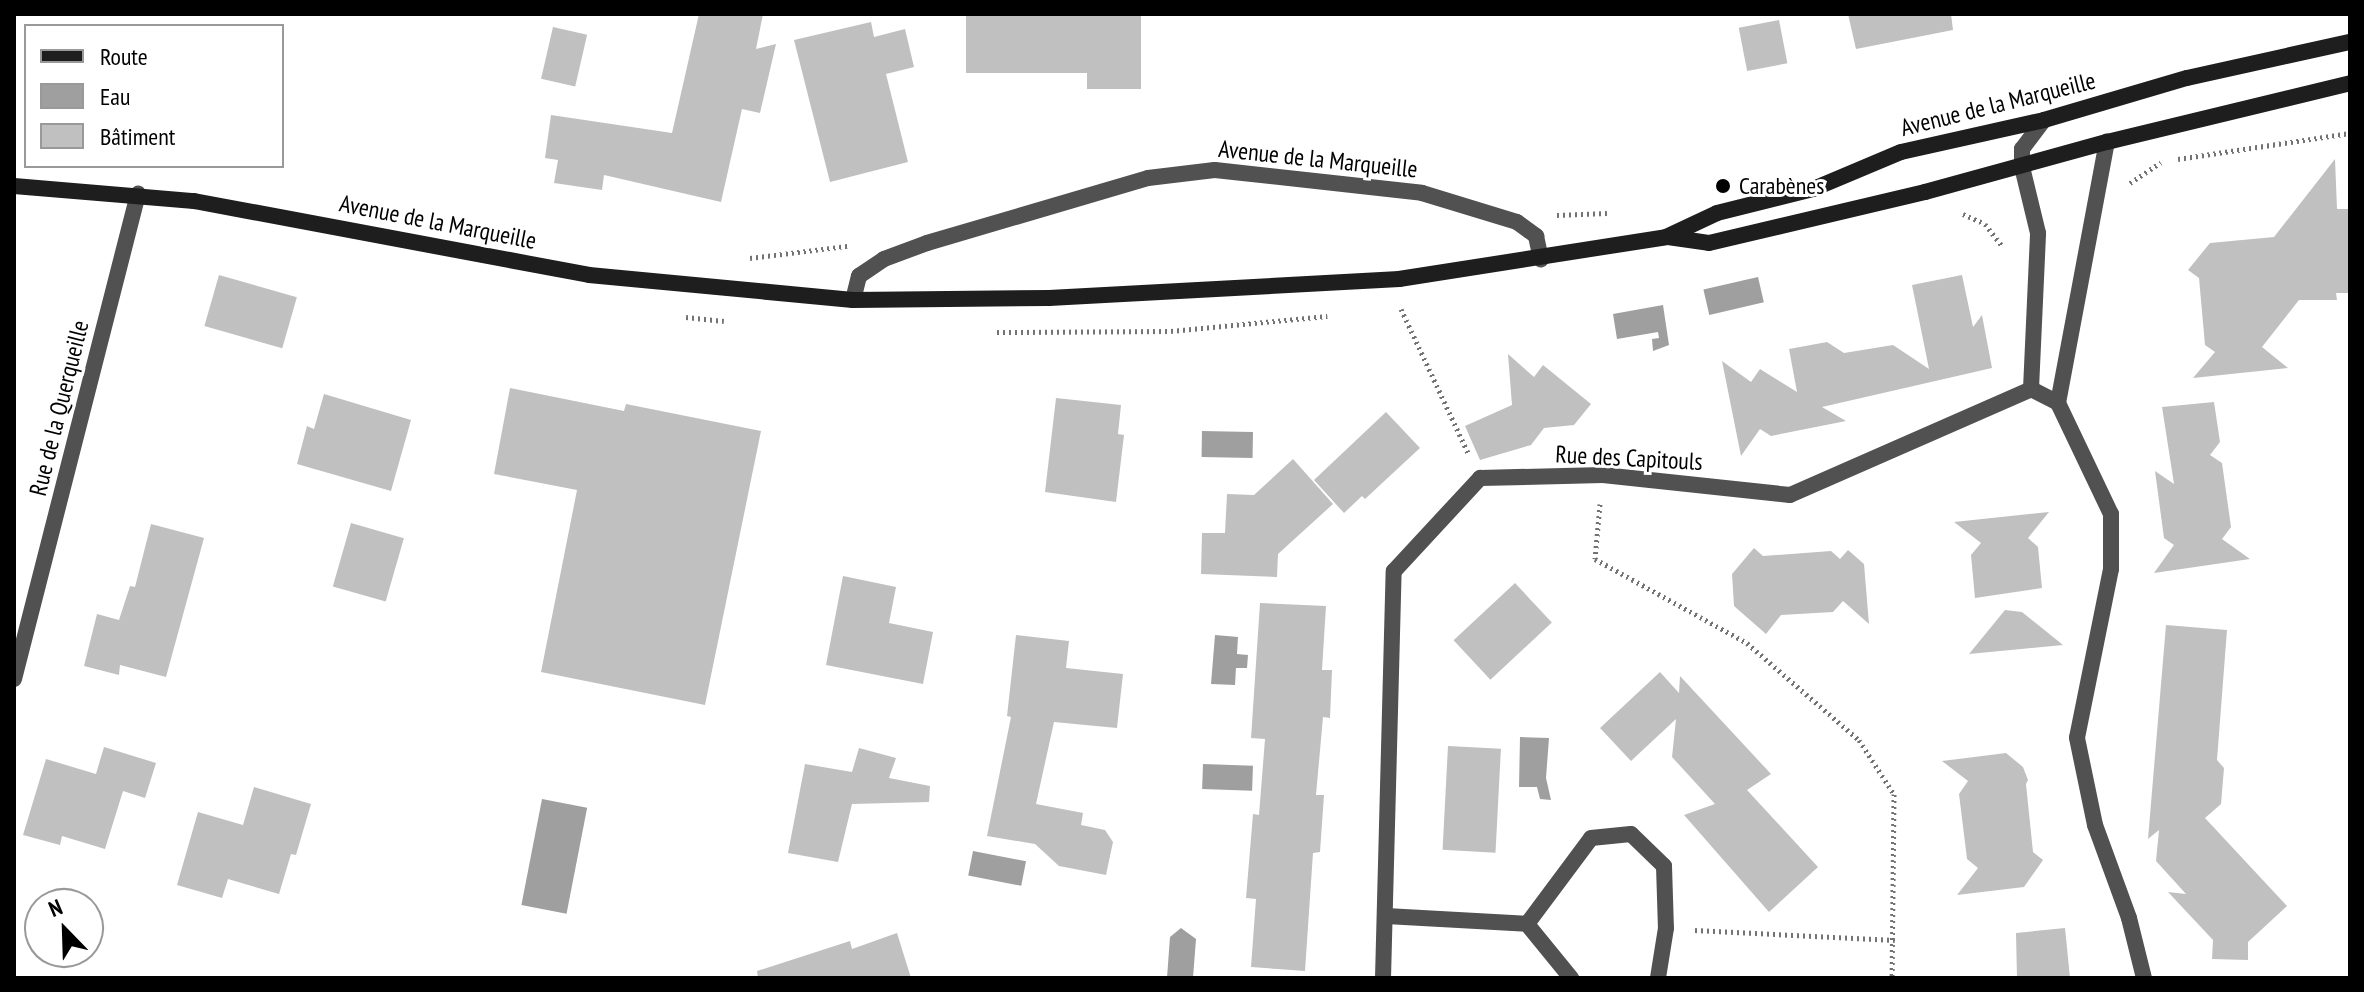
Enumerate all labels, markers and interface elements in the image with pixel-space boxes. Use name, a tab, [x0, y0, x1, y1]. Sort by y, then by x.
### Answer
legend	[24, 24, 284, 168]
text: Route	[100, 41, 148, 72]
street label: Avenue de la Marqueille	[1898, 66, 2098, 142]
text: Eau	[100, 81, 130, 112]
text: Bâtiment	[100, 121, 175, 152]
street label: Avenue de la Marqueille	[1217, 134, 1419, 184]
place label: Carabènes	[1739, 172, 1824, 200]
marker: Carabènes	[1714, 177, 1732, 195]
street label: Avenue de la Marqueille	[337, 189, 539, 255]
street label: Rue de la Querqueille	[23, 317, 95, 499]
street label: Rue des Capitouls	[1555, 440, 1703, 476]
north arrow	[24, 888, 104, 968]
text: N	[44, 893, 66, 923]

